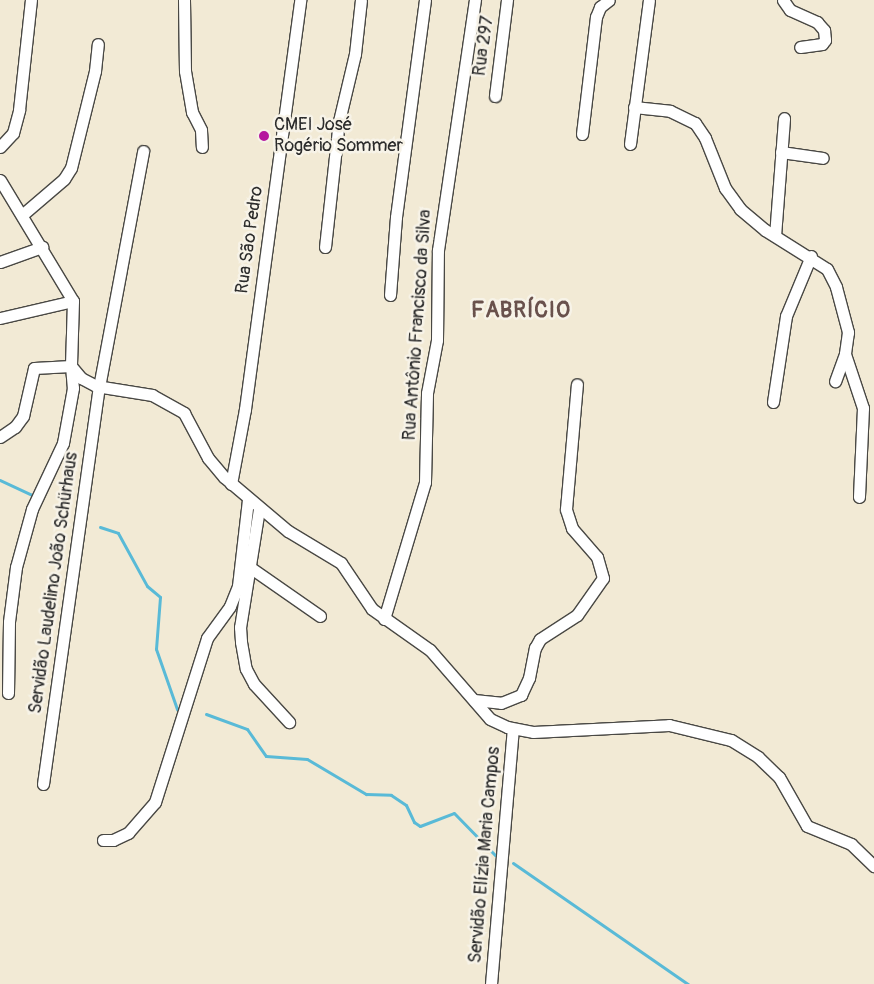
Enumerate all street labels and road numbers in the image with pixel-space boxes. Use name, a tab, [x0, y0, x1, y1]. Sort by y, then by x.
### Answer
street label: Rua 297	[469, 14, 499, 78]
street label: Rua São Pedro	[232, 185, 268, 295]
street label: Rua Antônio Francisco da Silva	[399, 209, 437, 441]
street label: Servidão Laudelino João Schürhaus	[25, 451, 83, 715]
street label: Servidão Elízia Maria Campos	[465, 746, 505, 964]

